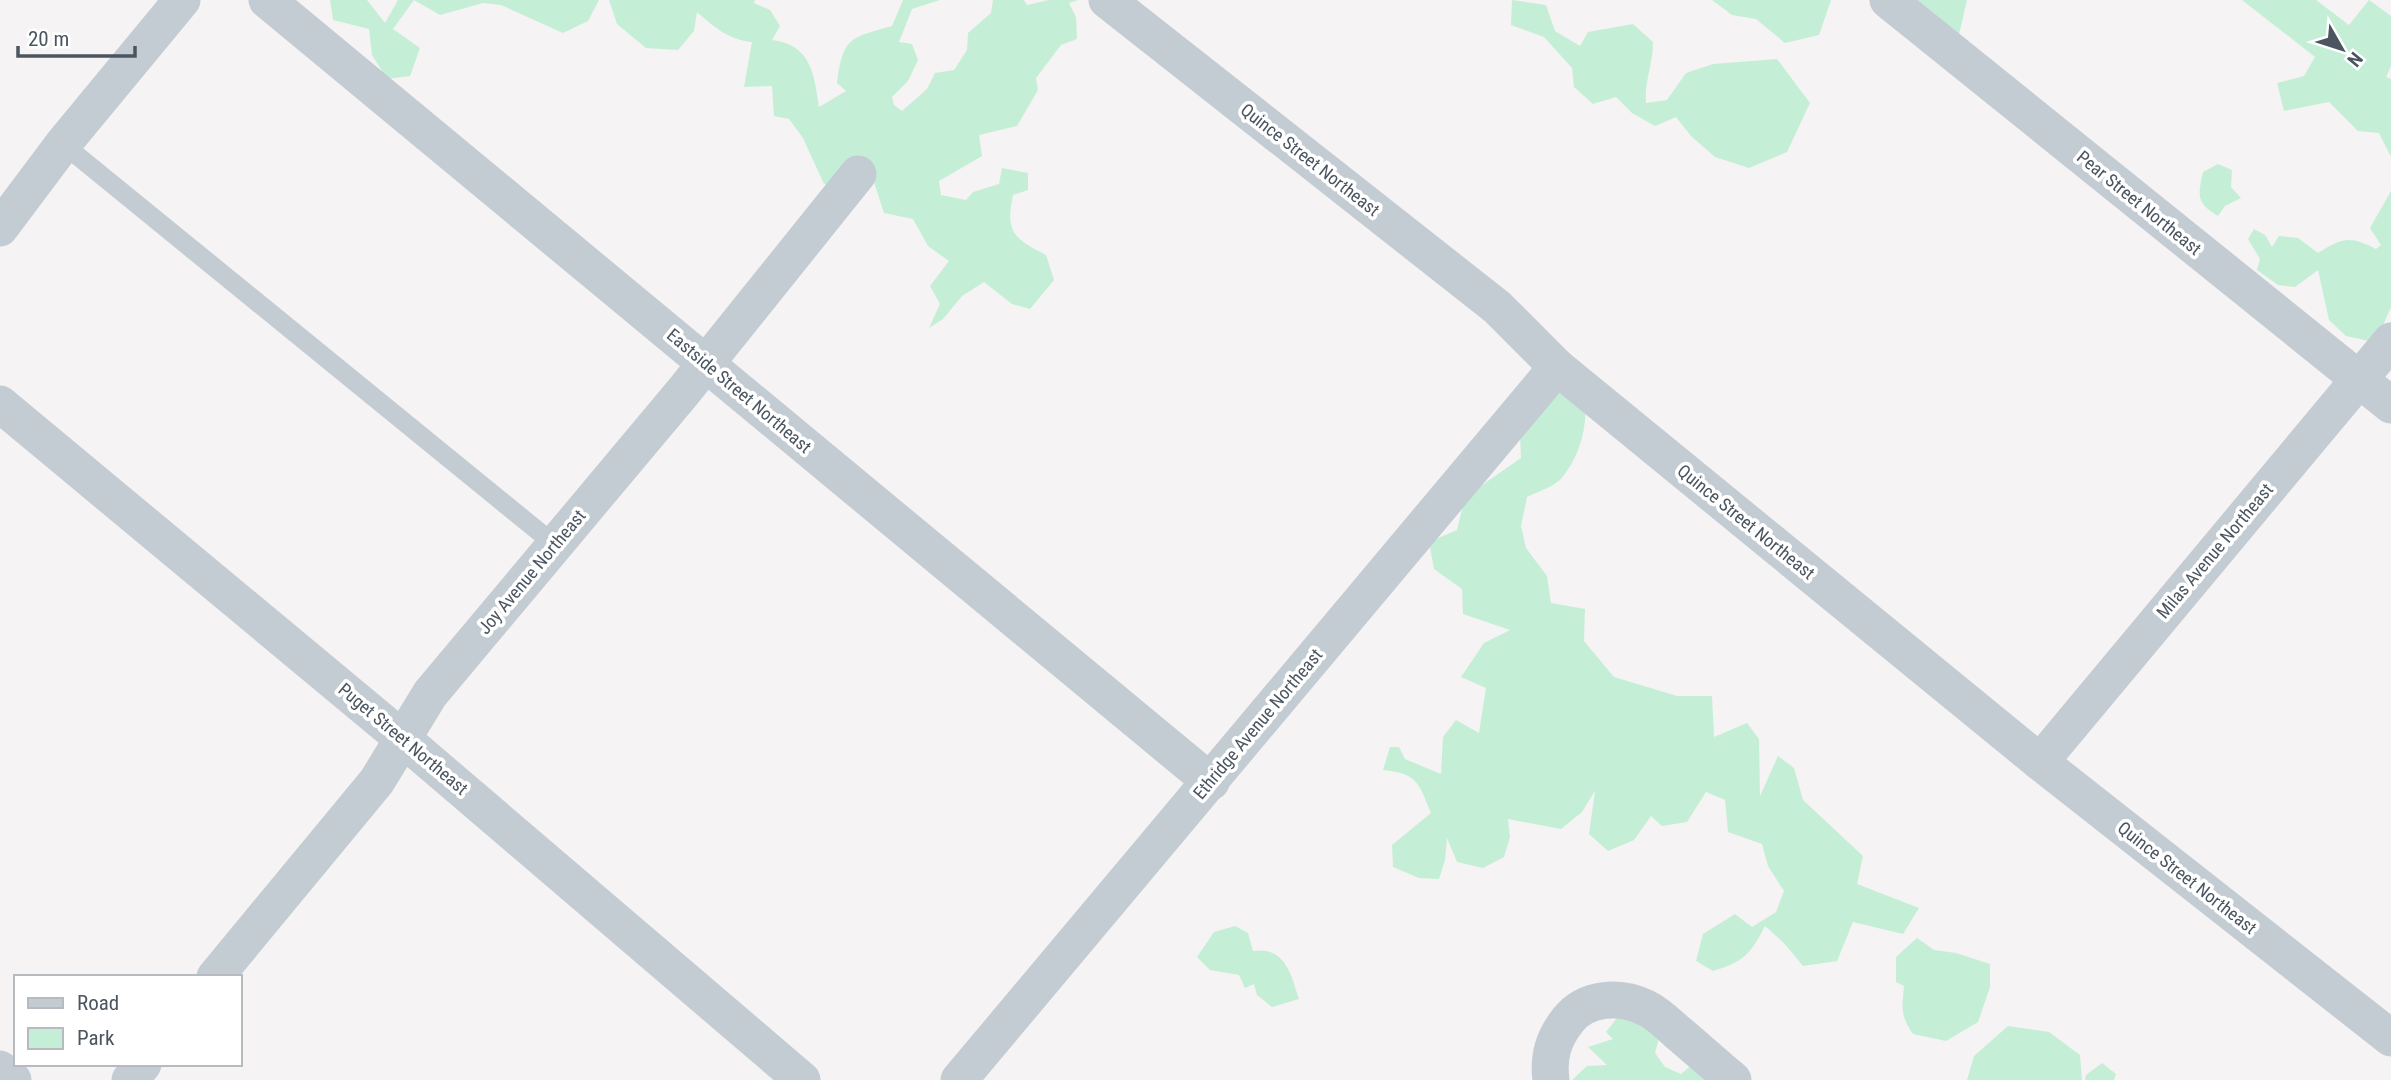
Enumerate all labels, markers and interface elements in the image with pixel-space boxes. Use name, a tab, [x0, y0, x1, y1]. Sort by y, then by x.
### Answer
scale bar	[18, 14, 135, 58]
north arrow	[2307, 14, 2377, 84]
text: 20 m	[28, 27, 69, 51]
text: N	[2342, 48, 2367, 71]
street label: Quince Street Northeast	[1237, 99, 1384, 220]
street label: Pear Street Northeast	[2073, 146, 2206, 259]
street label: Eastside Street Northeast	[663, 324, 816, 457]
street label: Quince Street Northeast	[1674, 460, 1819, 583]
street label: Milas Avenue Northeast	[2152, 479, 2277, 622]
street label: Joy Avenue Northeast	[473, 505, 590, 638]
street label: Ethridge Avenue Northeast	[1189, 644, 1327, 803]
street label: Puget Street Northeast	[334, 678, 472, 799]
street label: Quince Street Northeast	[2114, 817, 2261, 938]
legend	[14, 975, 242, 1066]
text: Road	[77, 991, 119, 1015]
text: Park	[77, 1026, 115, 1050]

